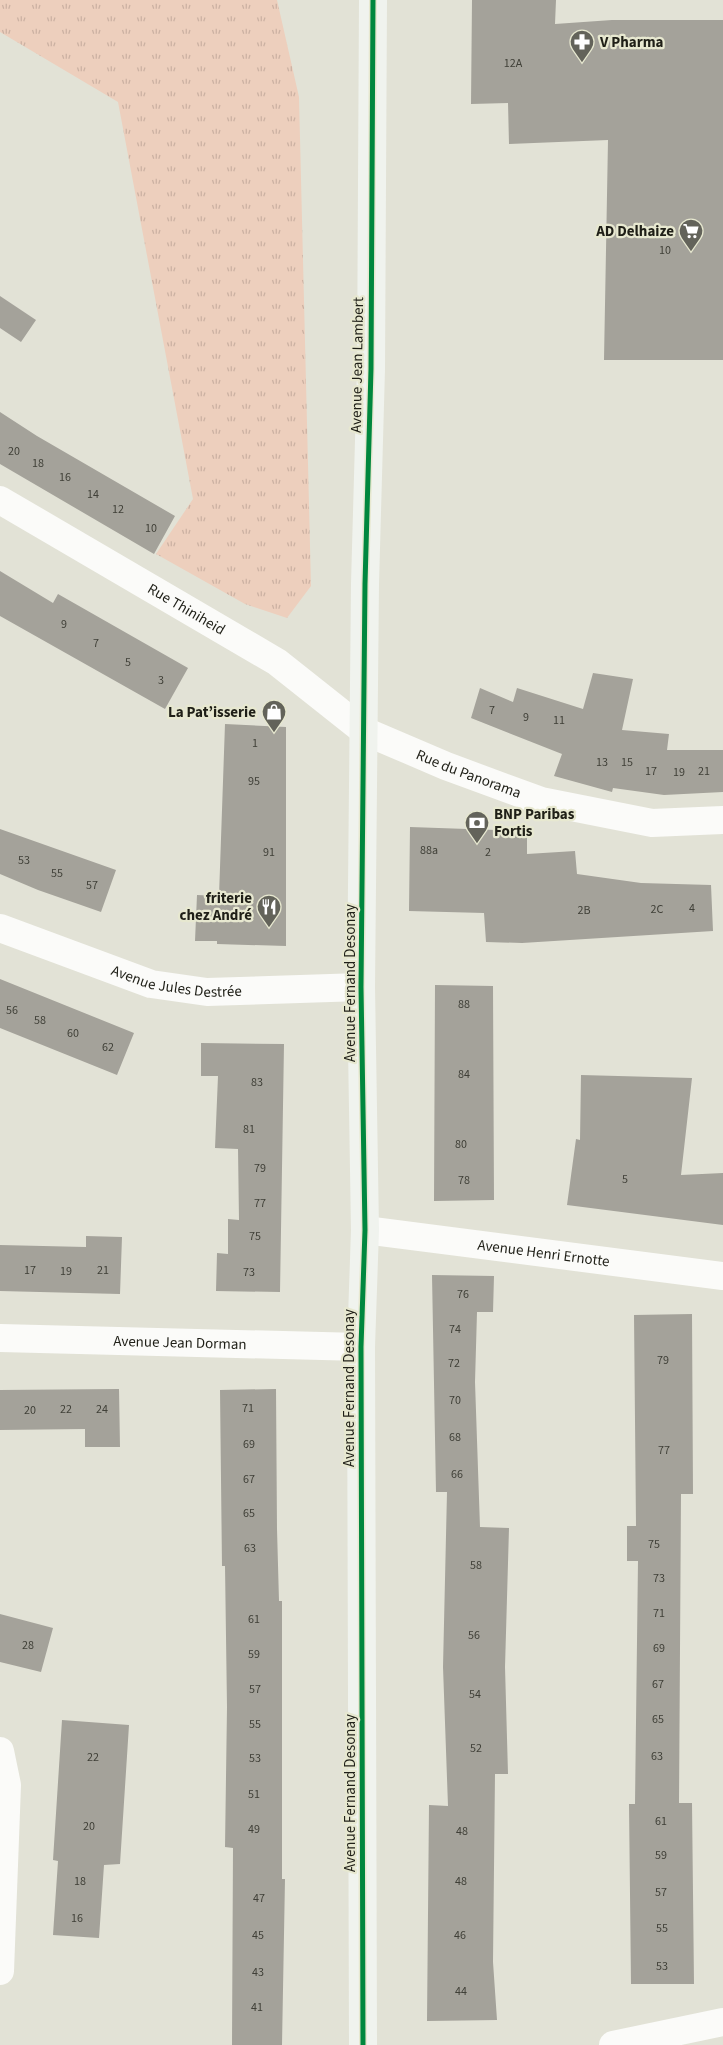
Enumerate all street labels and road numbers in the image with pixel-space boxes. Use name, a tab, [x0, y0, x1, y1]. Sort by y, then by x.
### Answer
street label: Avenue Jean Lambert	[346, 297, 369, 433]
street label: Rue Thiniheid	[143, 579, 229, 640]
street label: Rue du Panorama	[413, 744, 524, 804]
street label: Avenue Fernand Desonay	[340, 904, 361, 1062]
street label: Avenue Jules Destrée	[108, 960, 242, 1003]
street label: Avenue Henri Ernotte	[476, 1235, 611, 1272]
street label: Avenue Fernand Desonay	[339, 1309, 360, 1467]
street label: Avenue Jean Dorman	[113, 1331, 247, 1355]
street label: Avenue Fernand Desonay	[340, 1714, 361, 1872]

